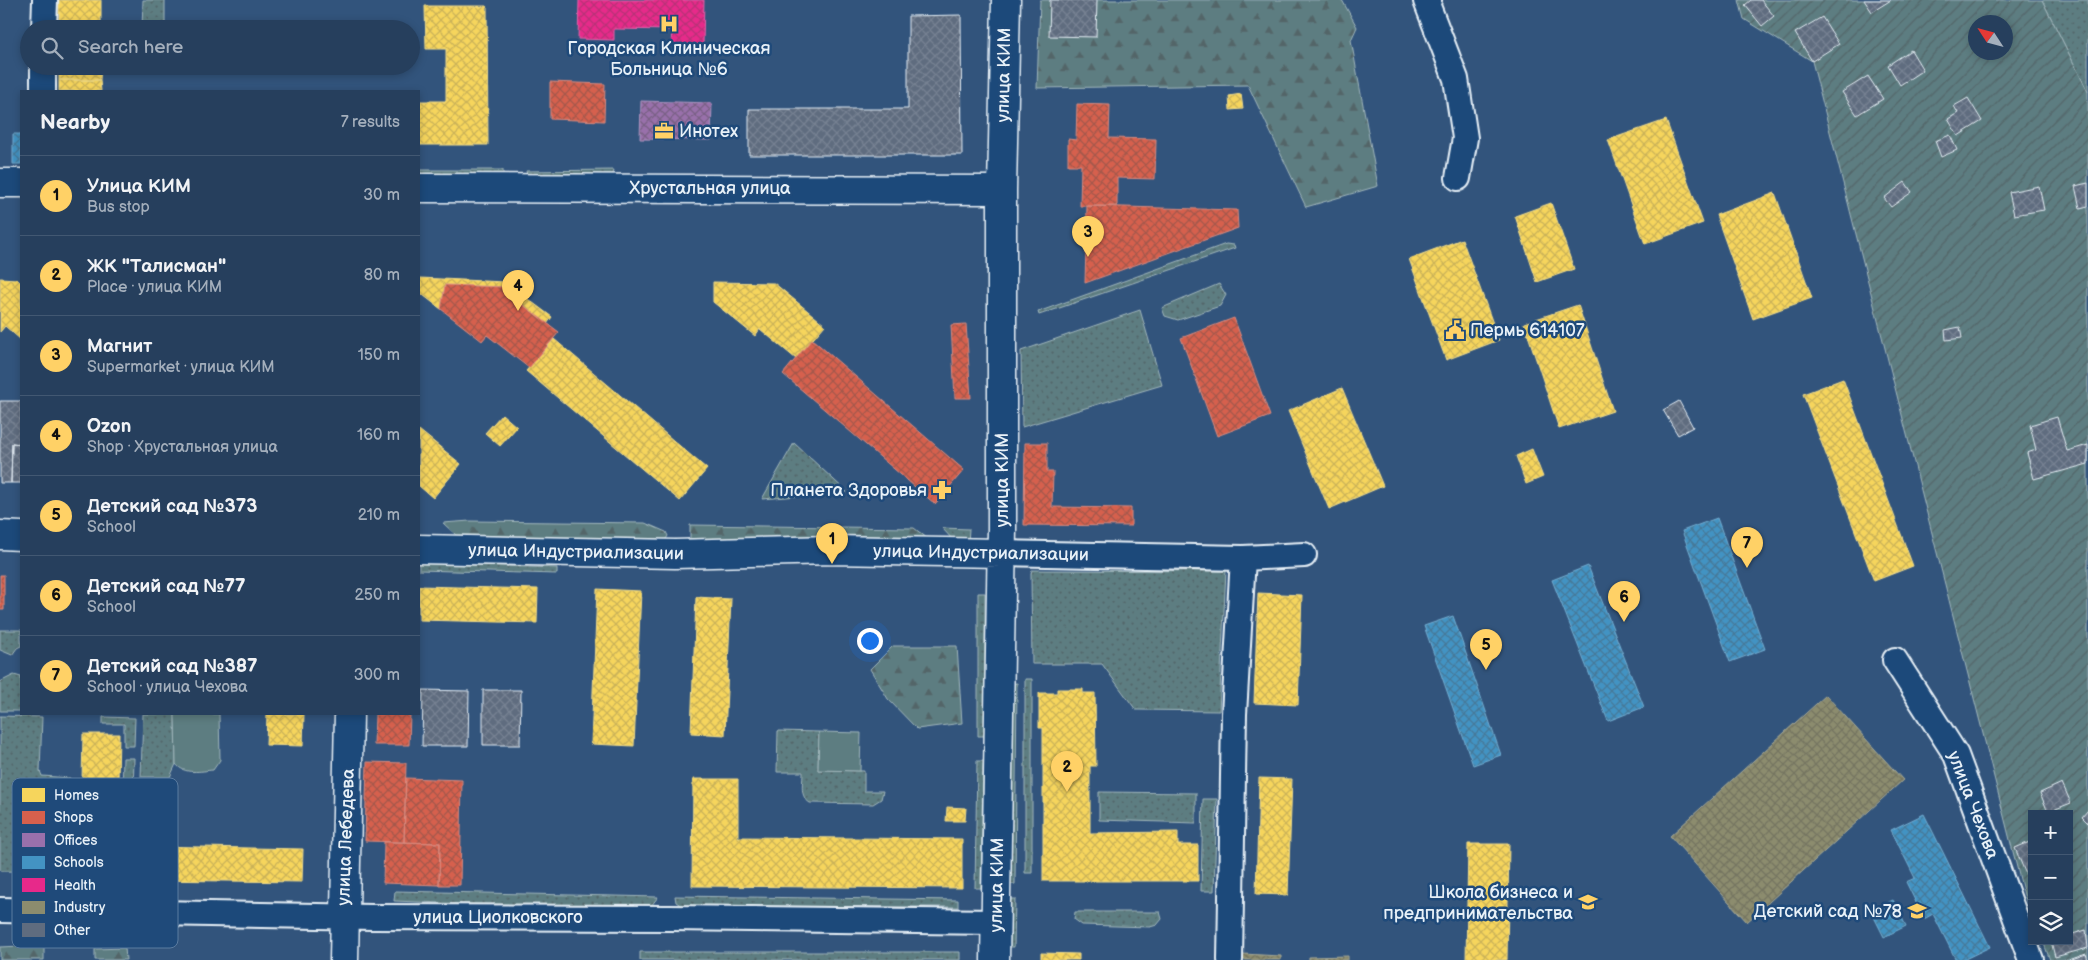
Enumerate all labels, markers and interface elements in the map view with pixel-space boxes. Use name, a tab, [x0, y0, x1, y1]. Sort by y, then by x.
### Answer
hospital icon: Городская Клиническая Больница №6	[658, 13, 680, 35]
north arrow	[1968, 15, 2013, 60]
search box	[20, 20, 420, 75]
street label: улица КИМ	[993, 27, 1015, 123]
icon: search	[38, 34, 66, 62]
text: Search here	[78, 36, 183, 59]
place label: Городская Клиническая Больница №6	[567, 38, 771, 80]
text: Nearby	[40, 110, 110, 135]
text: 7 results	[341, 113, 400, 132]
office icon: Инотех	[653, 120, 675, 142]
place label: Инотех	[679, 121, 738, 142]
text: Улица КИМ	[87, 175, 191, 198]
street label: Хрустальная улица	[629, 178, 791, 199]
text: 1	[53, 186, 59, 205]
text: 30 m	[363, 186, 400, 205]
text: Bus stop	[87, 198, 150, 217]
pin: 3	[1072, 216, 1104, 257]
text: ЖК "Талисман"	[87, 255, 226, 278]
text: 2	[51, 266, 61, 285]
text: 80 m	[364, 266, 400, 285]
pin: 4	[502, 270, 534, 311]
text: Place · улица КИМ	[87, 278, 222, 297]
public building icon: Пермь 614107	[1444, 319, 1466, 341]
place label: Пермь 614107	[1470, 320, 1585, 341]
text: Магнит	[87, 335, 152, 358]
text: 3	[51, 346, 61, 365]
text: 150 m	[358, 346, 400, 365]
text: Supermarket · улица КИМ	[87, 358, 275, 377]
text: Ozon	[87, 415, 131, 438]
text: 4	[51, 426, 61, 445]
text: 160 m	[357, 426, 400, 445]
street label: улица КИМ	[992, 433, 1013, 527]
text: Shop · Хрустальная улица	[87, 438, 278, 457]
pharmacy icon: Планета Здоровья	[931, 479, 953, 501]
place label: Планета Здоровья	[770, 480, 927, 501]
text: Детский сад №373	[87, 495, 257, 518]
text: 5	[51, 506, 61, 525]
text: 210 m	[358, 506, 400, 525]
text: School	[87, 518, 136, 537]
pin: 1	[816, 523, 848, 564]
pin: 7	[1731, 527, 1763, 568]
street label: улица Индустриализации	[468, 540, 684, 564]
street label: улица Индустриализации	[873, 541, 1089, 565]
text: Детский сад №77	[87, 575, 246, 598]
pin: 6	[1608, 581, 1640, 622]
text: 6	[51, 586, 61, 605]
text: 250 m	[354, 586, 400, 605]
text: School	[87, 598, 136, 617]
your location	[857, 628, 883, 654]
pin: 5	[1470, 629, 1502, 670]
text: Детский сад №387	[87, 655, 258, 678]
text: 7	[52, 666, 60, 685]
text: 300 m	[354, 666, 400, 685]
text: School · улица Чехова	[87, 678, 248, 697]
street label: улица Чехова	[1943, 748, 2003, 862]
pin: 2	[1051, 751, 1083, 792]
street label: улица Лебедева	[333, 768, 359, 906]
legend	[12, 778, 178, 948]
text: Homes	[54, 787, 99, 804]
text: Shops	[54, 809, 93, 826]
map controls	[2028, 810, 2073, 945]
button: +	[2028, 810, 2073, 855]
text: Offices	[54, 832, 97, 849]
street label: улица КИМ	[986, 837, 1008, 933]
text: Schools	[54, 854, 104, 871]
button: −	[2028, 855, 2073, 900]
text: Health	[54, 877, 96, 894]
place label: Школа бизнеса и предпринимательства	[1383, 882, 1573, 924]
school or university icon: Школа бизнеса и предпринимательства	[1577, 891, 1599, 913]
text: Industry	[54, 899, 106, 916]
school or university icon: Детский сад №78	[1906, 900, 1928, 922]
button: layers	[2028, 900, 2073, 945]
place label: Детский сад №78	[1754, 901, 1902, 922]
street label: улица Циолковского	[413, 907, 583, 928]
text: Other	[54, 922, 91, 939]

